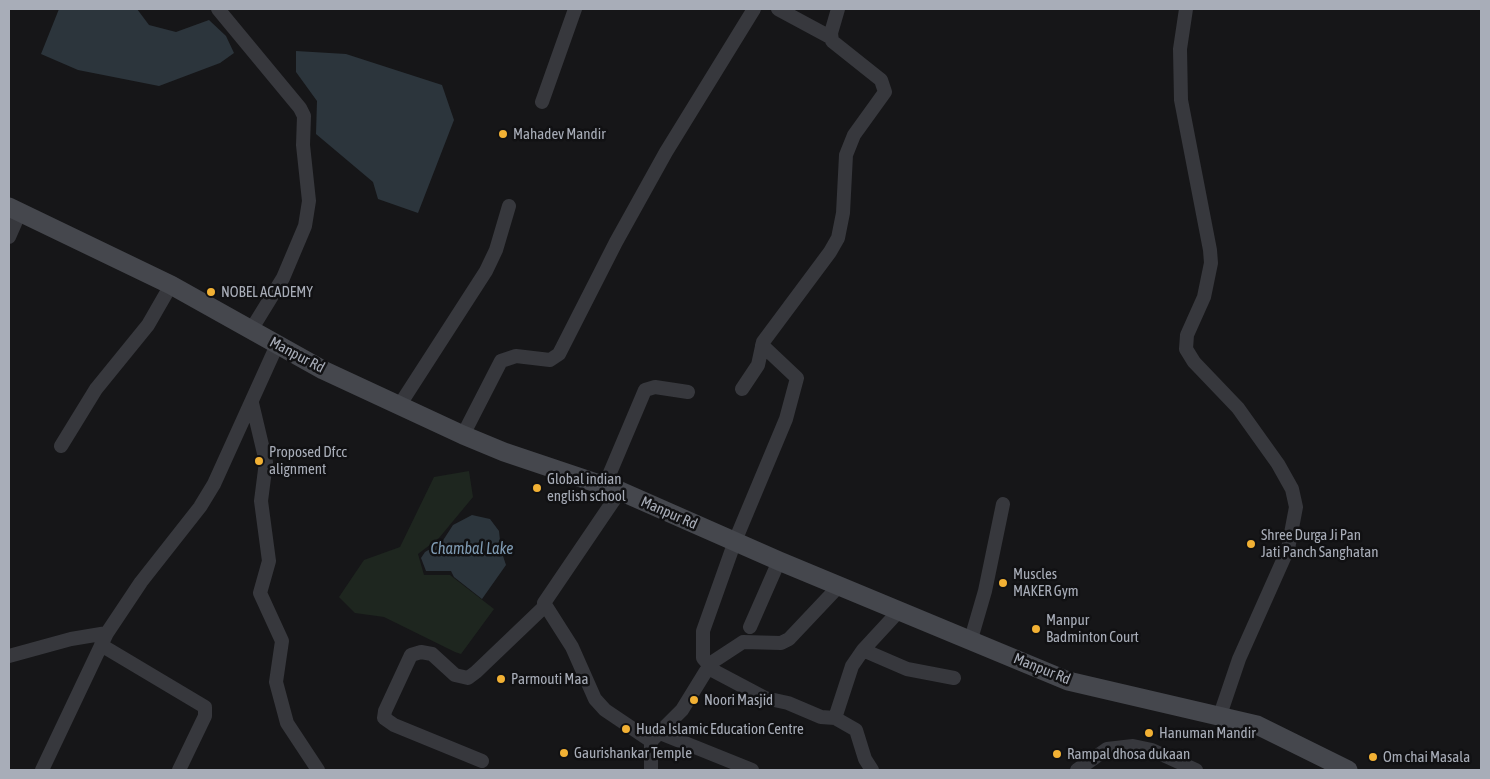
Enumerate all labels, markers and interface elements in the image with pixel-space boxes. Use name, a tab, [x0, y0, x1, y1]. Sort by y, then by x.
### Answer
place label: Mahadev Mandir	[513, 125, 606, 143]
marker: Mahadev Mandir	[497, 128, 509, 140]
place label: NOBEL ACADEMY	[221, 283, 313, 301]
marker: NOBEL ACADEMY	[205, 286, 217, 298]
street label: Manpur Rd	[266, 333, 328, 377]
place label: Proposed Dfcc alignment	[269, 443, 347, 478]
marker: Proposed Dfcc alignment	[253, 455, 265, 467]
place label: Global indian english school	[547, 470, 626, 505]
marker: Global indian english school	[531, 482, 543, 494]
street label: Manpur Rd	[638, 493, 700, 533]
place label: Shree Durga Ji Pan Jati Panch Sanghatan	[1261, 526, 1379, 561]
marker: Shree Durga Ji Pan Jati Panch Sanghatan	[1245, 538, 1257, 550]
water label: Chambal Lake	[431, 539, 513, 559]
place label: Muscles MAKER Gym	[1013, 565, 1079, 600]
marker: Muscles MAKER Gym	[997, 577, 1009, 589]
place label: Manpur Badminton Court	[1046, 611, 1139, 646]
marker: Manpur Badminton Court	[1030, 623, 1042, 635]
street label: Manpur Rd	[1011, 649, 1073, 689]
place label: Parmouti Maa	[511, 670, 588, 688]
marker: Parmouti Maa	[495, 673, 507, 685]
place label: Noori Masjid	[704, 691, 773, 709]
marker: Noori Masjid	[688, 694, 700, 706]
place label: Huda Islamic Education Centre	[636, 720, 804, 738]
marker: Huda Islamic Education Centre	[620, 723, 632, 735]
place label: Hanuman Mandir	[1159, 724, 1256, 742]
marker: Hanuman Mandir	[1143, 727, 1155, 739]
place label: Gaurishankar Temple	[574, 744, 692, 762]
place label: Rampal dhosa dukaan	[1067, 745, 1190, 763]
marker: Gaurishankar Temple	[558, 747, 570, 759]
marker: Rampal dhosa dukaan	[1051, 748, 1063, 760]
place label: Om chai Masala	[1383, 748, 1470, 766]
marker: Om chai Masala	[1367, 751, 1379, 763]

